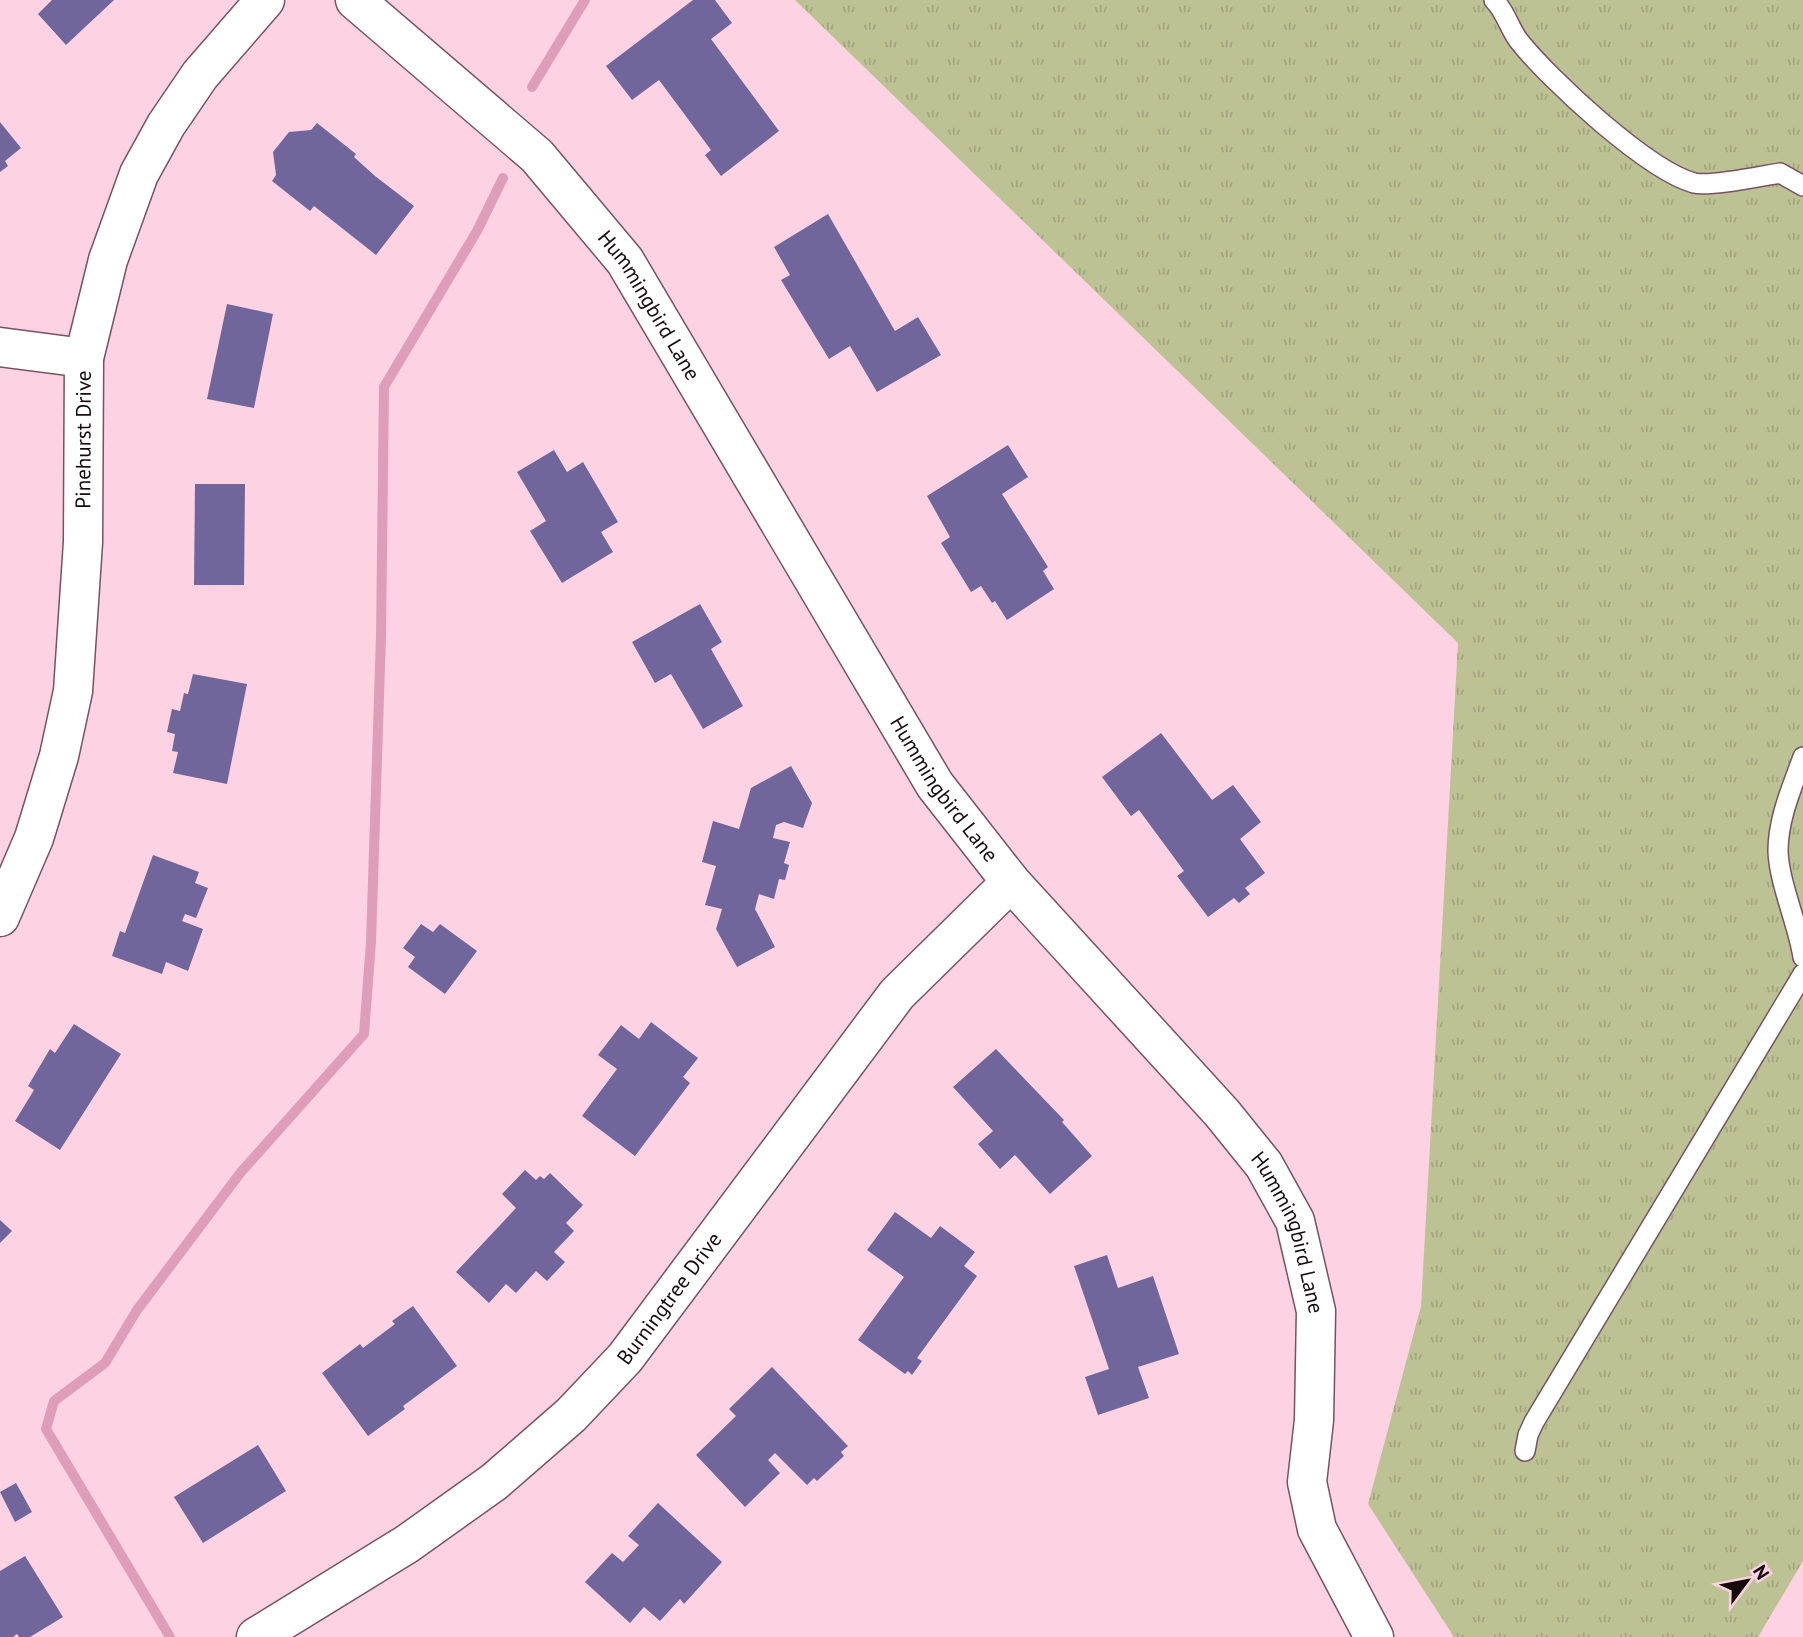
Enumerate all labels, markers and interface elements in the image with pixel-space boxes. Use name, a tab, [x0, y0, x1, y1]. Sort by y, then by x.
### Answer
street label: Hummingbird Lane	[592, 225, 706, 385]
street label: Pinehurst Drive	[69, 370, 97, 509]
street label: Hummingbird Lane	[884, 711, 1004, 867]
street label: Hummingbird Lane	[1245, 1146, 1330, 1316]
street label: Burningtree Drive	[611, 1227, 727, 1370]
north arrow	[1712, 1546, 1782, 1616]
text: N	[1748, 1560, 1775, 1584]

